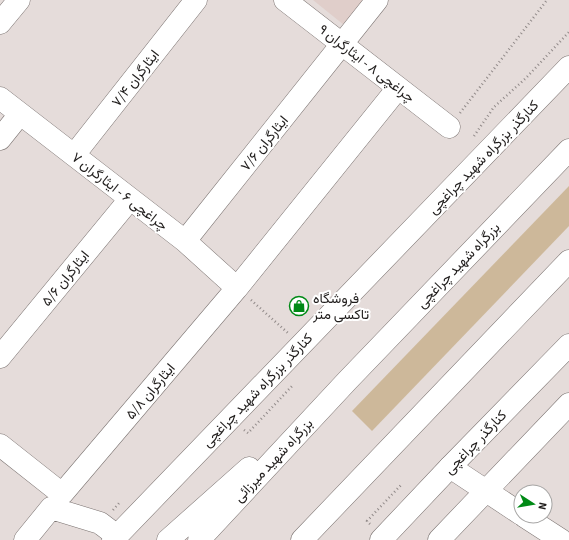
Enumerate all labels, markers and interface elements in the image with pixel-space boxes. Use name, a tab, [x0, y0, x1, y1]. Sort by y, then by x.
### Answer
street label: چراغچی ۸ - ایثارگران ۹	[314, 20, 419, 108]
street label: ایثارگران ۷/۴	[107, 46, 164, 111]
street label: کنارگذر بزرگراه شهید چراغچی	[424, 96, 544, 219]
street label: ایثارگران ۷/۶	[236, 112, 293, 176]
street label: چراغچی ۶ - ایثارگران ۷	[67, 148, 172, 236]
street label: بزرگراه شهید چراغچی	[412, 218, 505, 313]
street label: ایثارگران ۵/۶	[37, 247, 94, 311]
place label: فروشگاه تاکسی متر	[312, 289, 369, 325]
shop icon: فروشگاه تاکسی متر	[288, 295, 310, 317]
street label: کنارگذر بزرگراه شهید چراغچی	[198, 329, 318, 452]
street label: ایثارگران ۵/۸	[121, 359, 180, 424]
street label: کنارگذر چراغچی	[440, 406, 512, 479]
street label: بزرگراه شهید میرزائی	[230, 414, 318, 507]
north arrow	[513, 484, 553, 524]
text: N	[534, 501, 550, 511]

